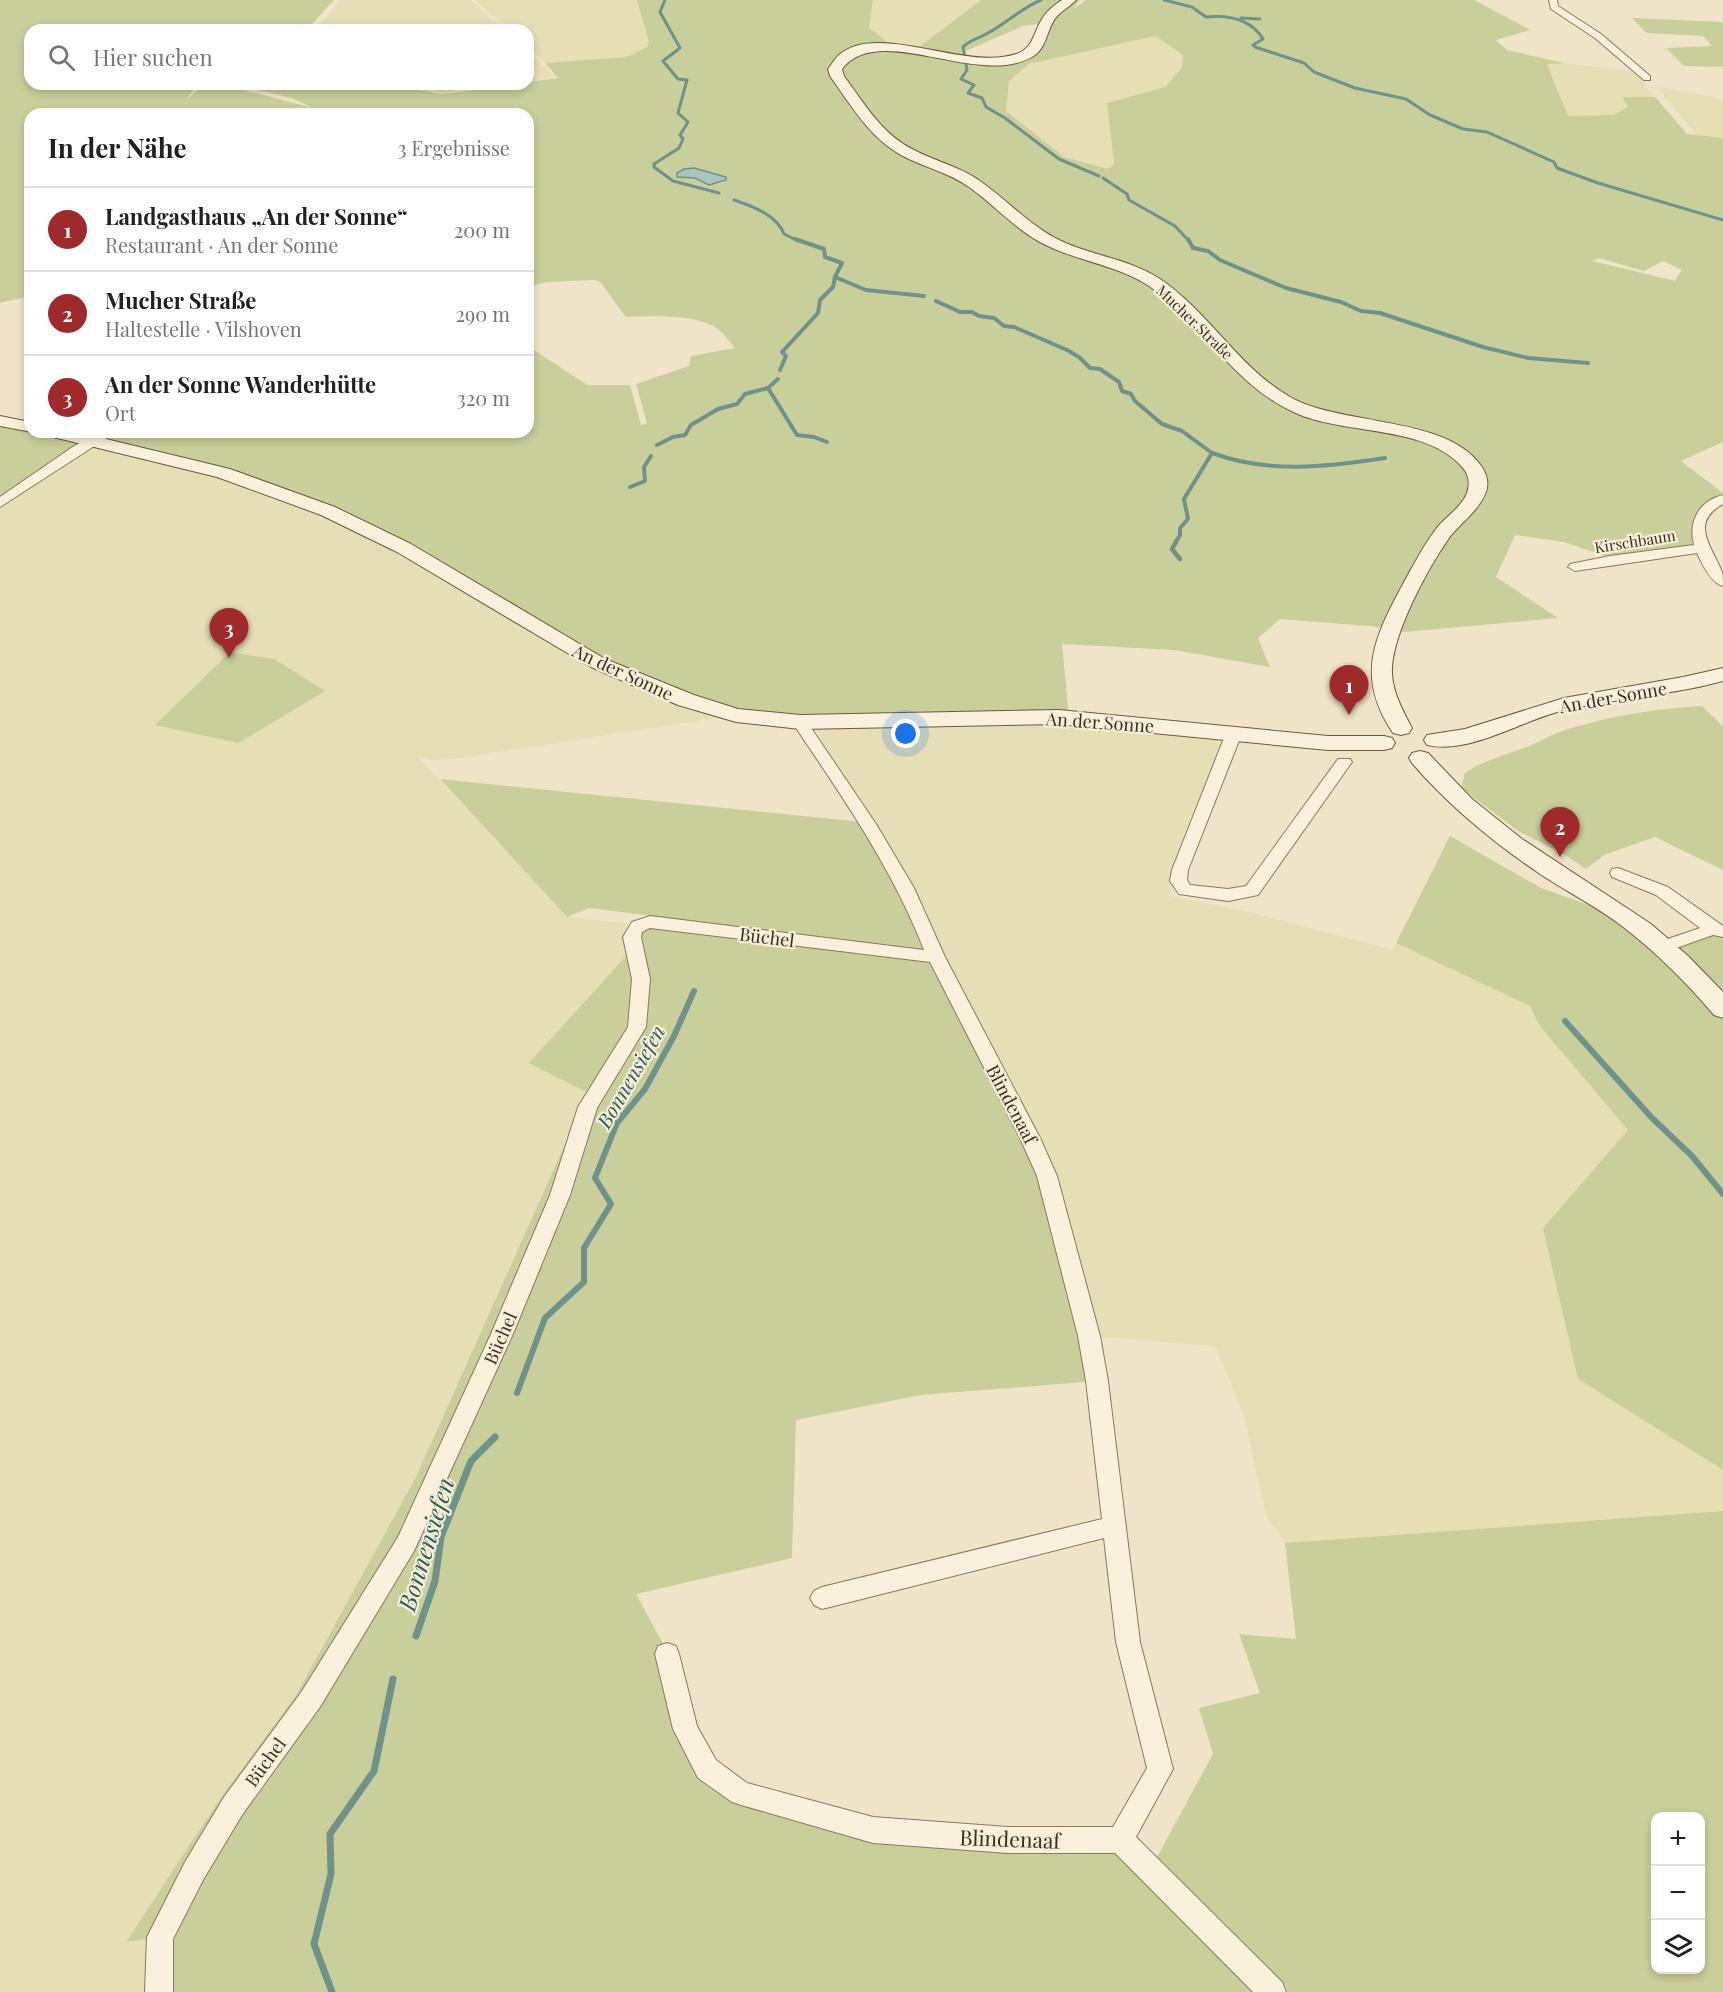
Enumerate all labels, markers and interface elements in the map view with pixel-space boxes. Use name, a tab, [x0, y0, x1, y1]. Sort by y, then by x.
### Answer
search box	[24, 24, 534, 90]
icon: search	[45, 41, 78, 74]
text: Hier suchen	[93, 42, 213, 72]
text: In der Nähe	[48, 130, 187, 165]
text: 3 Ergebnisse	[397, 134, 510, 161]
text: Landgasthaus „An der Sonne“	[105, 201, 408, 231]
text: 1	[64, 216, 71, 243]
text: 200 m	[454, 216, 510, 243]
text: Restaurant · An der Sonne	[105, 231, 338, 258]
street label: Mucher Straße	[1152, 280, 1238, 364]
text: Mucher Straße	[105, 285, 256, 315]
text: 2	[62, 300, 73, 327]
text: 290 m	[456, 300, 510, 327]
text: Haltestelle · Vilshoven	[105, 315, 302, 342]
text: An der Sonne Wanderhütte	[105, 369, 376, 399]
text: 3	[63, 384, 72, 411]
text: 320 m	[457, 384, 510, 411]
text: Ort	[105, 399, 136, 426]
street label: Kirschbaum	[1593, 525, 1678, 557]
pin: 3	[210, 608, 248, 658]
street label: An der Sonne	[568, 638, 677, 706]
pin: 1	[1330, 666, 1368, 715]
street label: An der Sonne	[1557, 676, 1668, 718]
street label: An der Sonne	[1044, 706, 1155, 738]
your location	[891, 719, 920, 748]
pin: 2	[1540, 808, 1580, 857]
street label: Büchel	[738, 922, 796, 952]
water label: Bonnensiefen	[589, 1020, 670, 1133]
street label: Blindenaaf	[981, 1060, 1044, 1150]
street label: Büchel	[478, 1308, 522, 1368]
water label: Bonnensiefen	[389, 1474, 460, 1615]
street label: Büchel	[239, 1733, 291, 1791]
map controls	[1651, 1812, 1705, 1974]
button: +	[1651, 1812, 1705, 1866]
street label: Blindenaaf	[959, 1822, 1063, 1854]
button: −	[1651, 1866, 1705, 1920]
button: layers	[1651, 1920, 1705, 1974]

